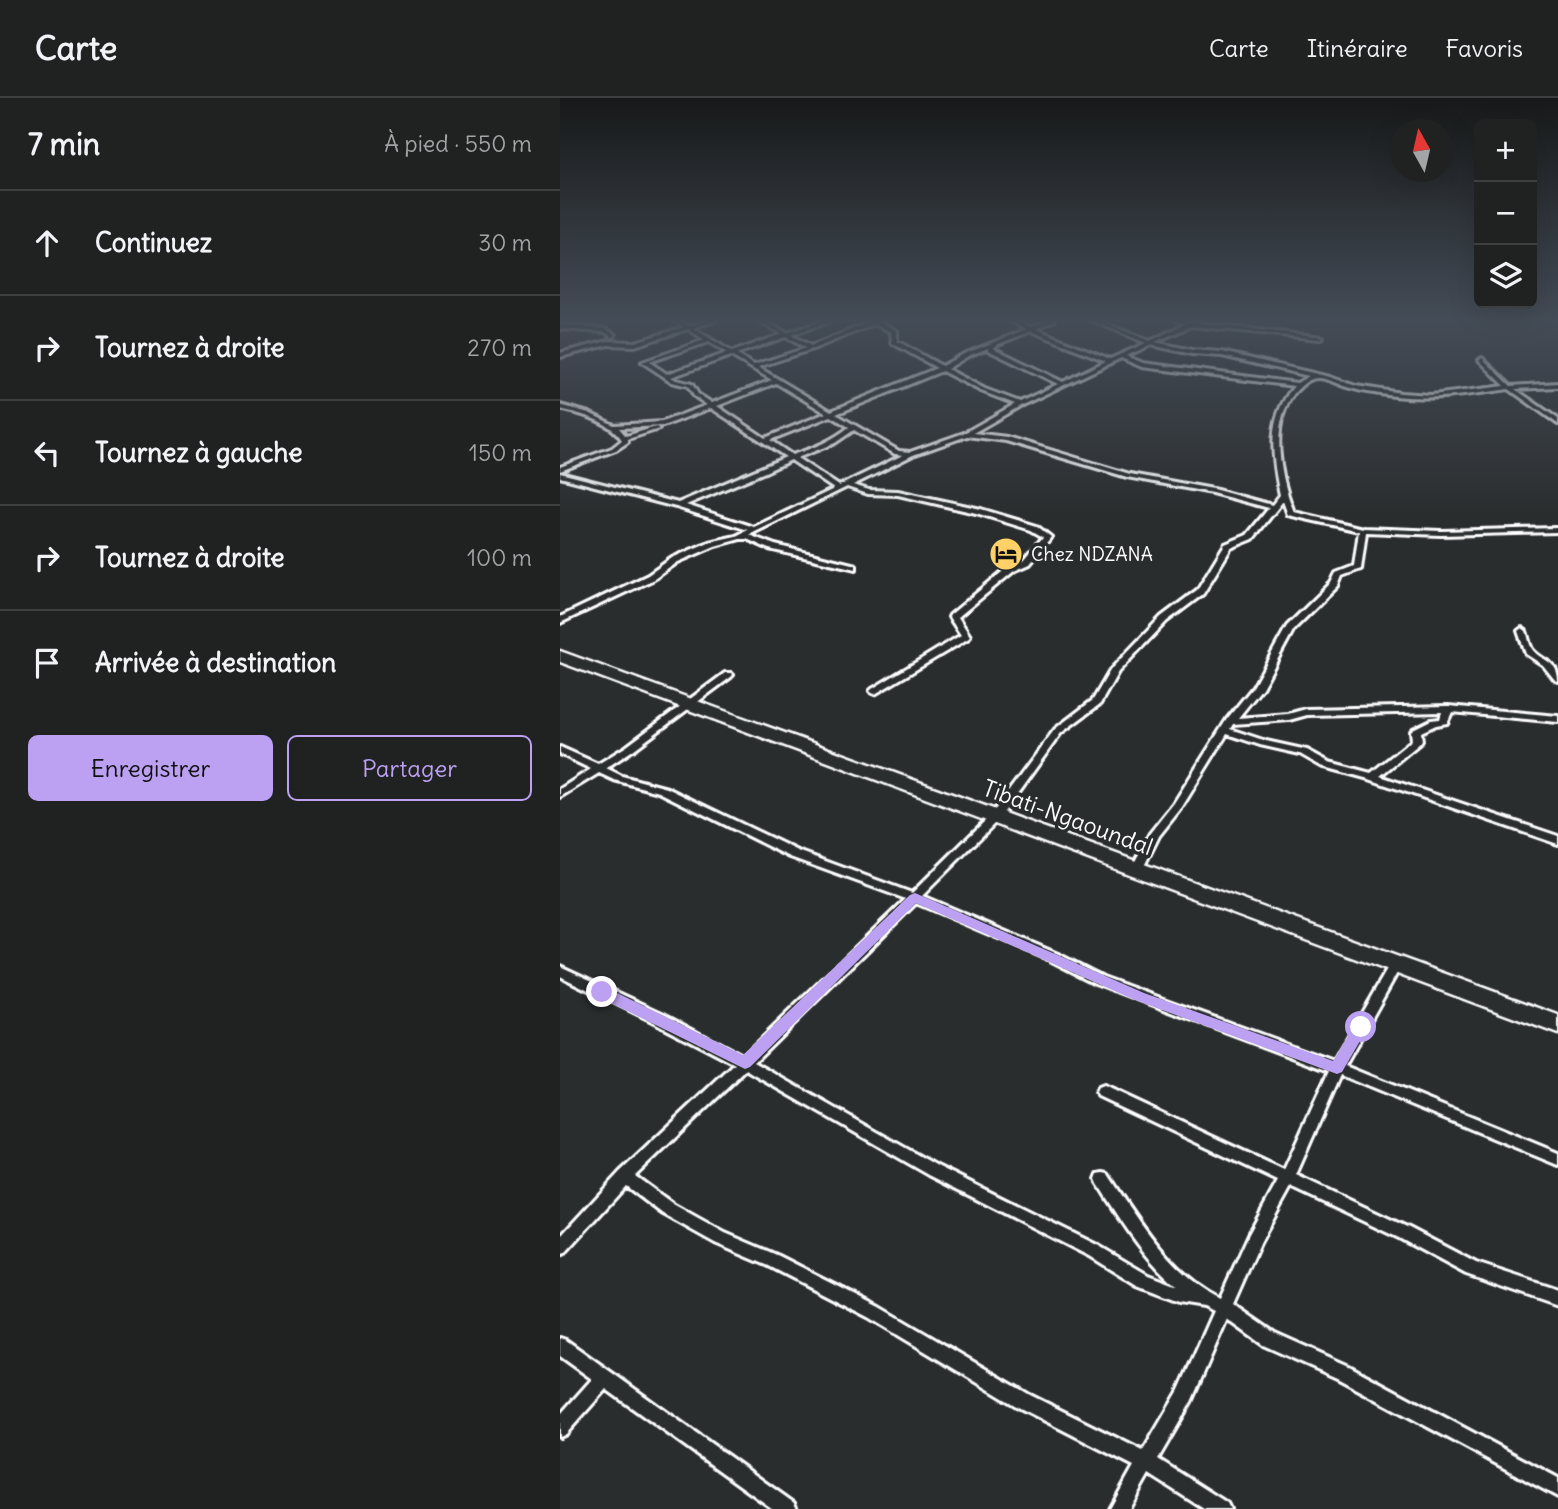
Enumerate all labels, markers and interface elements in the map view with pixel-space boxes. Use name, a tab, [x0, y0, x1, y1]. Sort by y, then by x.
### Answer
text: Carte	[35, 27, 117, 69]
text: Carte	[1209, 33, 1269, 63]
text: Itinéraire	[1307, 33, 1408, 63]
text: Favoris	[1446, 33, 1523, 63]
north arrow	[1390, 119, 1453, 182]
map controls	[1474, 119, 1537, 308]
button: +	[1474, 119, 1537, 182]
text: 7 min	[28, 125, 100, 163]
text: À pied · 550 m	[384, 129, 532, 158]
button: −	[1474, 182, 1537, 245]
icon: ahead	[28, 224, 66, 262]
text: Continuez	[95, 226, 212, 259]
text: 30 m	[478, 228, 532, 257]
button: layers	[1474, 245, 1537, 308]
icon: right	[28, 329, 66, 367]
text: Tournez à droite	[95, 331, 285, 364]
text: 270 m	[467, 333, 532, 362]
icon: left	[28, 434, 66, 472]
text: Tournez à gauche	[95, 436, 303, 469]
text: 150 m	[469, 438, 532, 467]
hotel icon: Chez NDZANA	[987, 535, 1025, 573]
icon: right	[28, 539, 66, 577]
text: Tournez à droite	[95, 541, 285, 574]
place label: Chez NDZANA	[1031, 542, 1153, 566]
text: 100 m	[467, 543, 532, 572]
icon: arrive	[28, 644, 66, 682]
text: Arrivée à destination	[95, 646, 336, 679]
button: Enregistrer	[28, 735, 273, 801]
button: Partager	[287, 735, 532, 801]
street label: Tibati-Ngaoundal	[979, 773, 1157, 861]
route end	[586, 976, 617, 1007]
route start	[1345, 1011, 1376, 1042]

